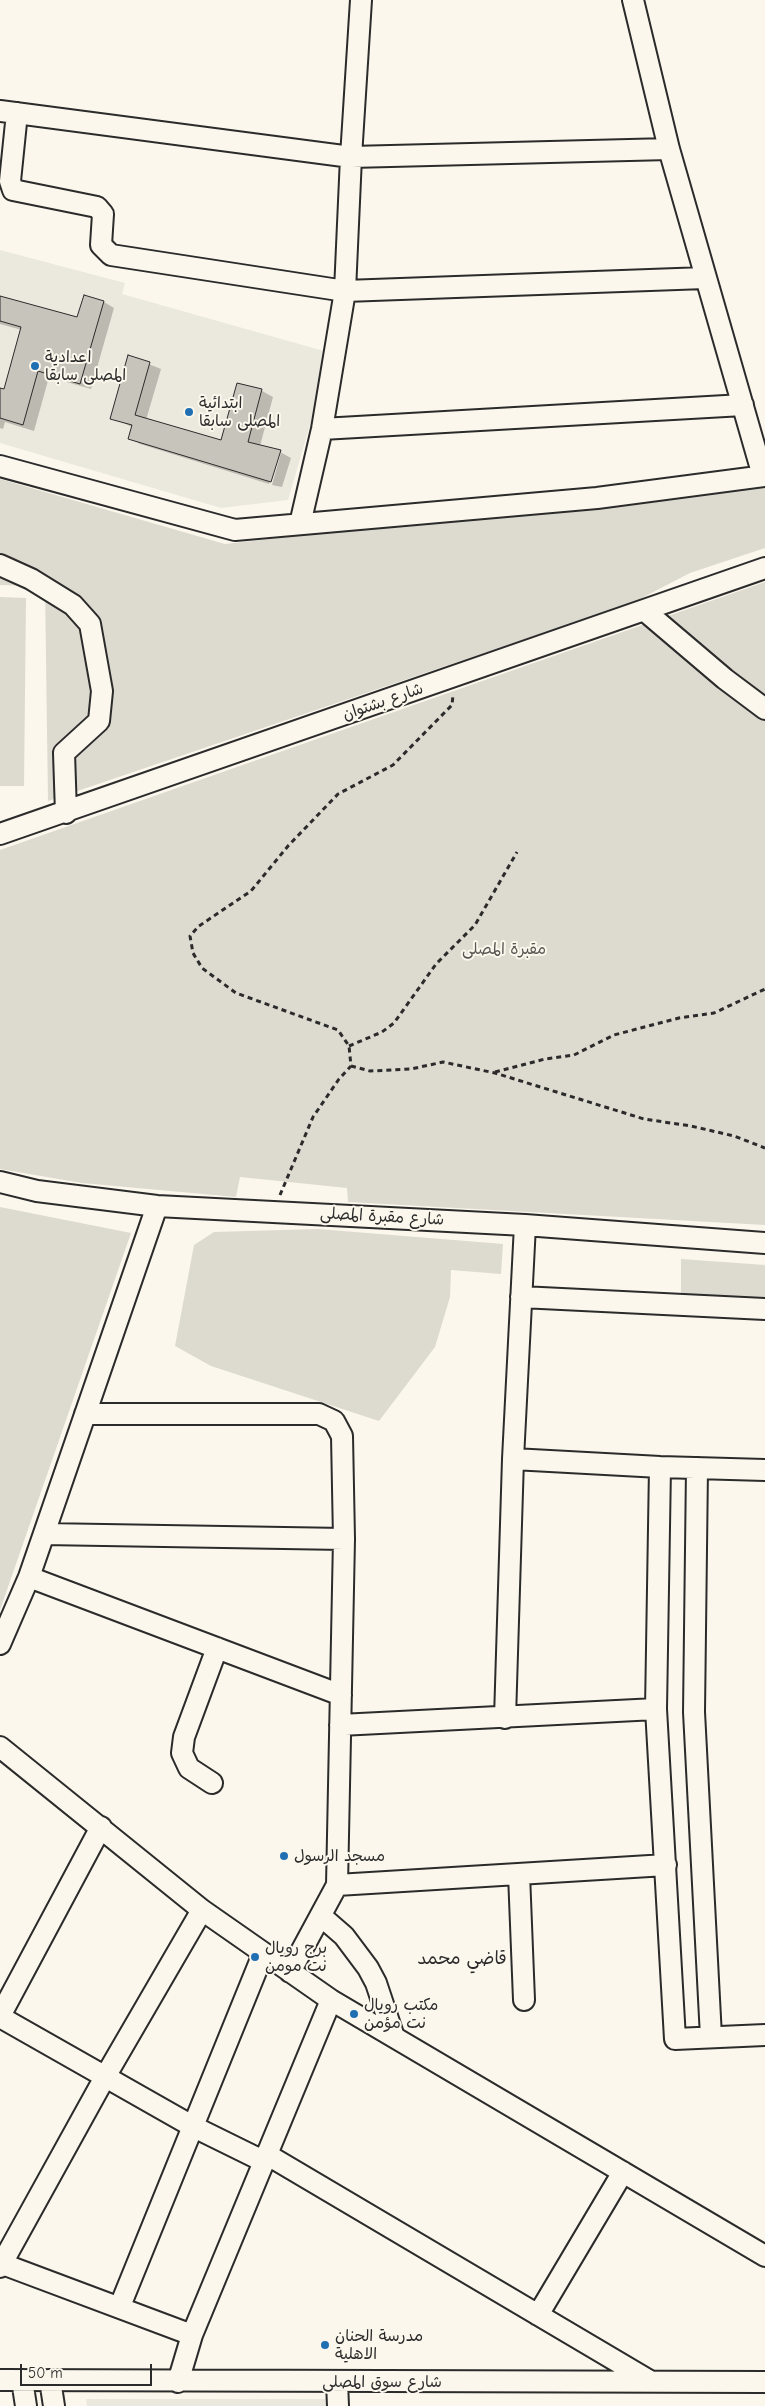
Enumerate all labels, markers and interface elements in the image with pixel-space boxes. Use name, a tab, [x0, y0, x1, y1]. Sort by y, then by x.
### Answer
place label: اعدادية المصلى سابقا	[45, 347, 126, 385]
marker: اعدادية المصلى سابقا	[29, 360, 41, 372]
place label: ابتدائية المصلى سابقا	[199, 393, 280, 431]
marker: ابتدائية المصلى سابقا	[183, 406, 195, 418]
street label: شارع بشتوان	[340, 679, 426, 725]
park label: مقبرة المصلى	[462, 939, 546, 959]
street label: شارع مقبرة المصلى	[319, 1204, 445, 1230]
place label: مسجد الرسول	[294, 1846, 385, 1866]
marker: مسجد الرسول	[278, 1850, 290, 1862]
place label: برج رويال نت مومن	[265, 1938, 327, 1976]
district label: قاضي محمد	[417, 1948, 507, 1970]
marker: برج رويال نت مومن	[249, 1951, 261, 1963]
place label: مكتب رويال نت مؤمن	[364, 1995, 438, 2033]
marker: مكتب رويال نت مؤمن	[348, 2008, 360, 2020]
place label: مدرسة الحنان الاهلية	[335, 2326, 423, 2364]
marker: مدرسة الحنان الاهلية	[319, 2339, 331, 2351]
scale bar	[22, 2354, 155, 2386]
text: 50 m	[28, 2364, 63, 2382]
street label: شارع سوق المصلى	[322, 2372, 442, 2392]

